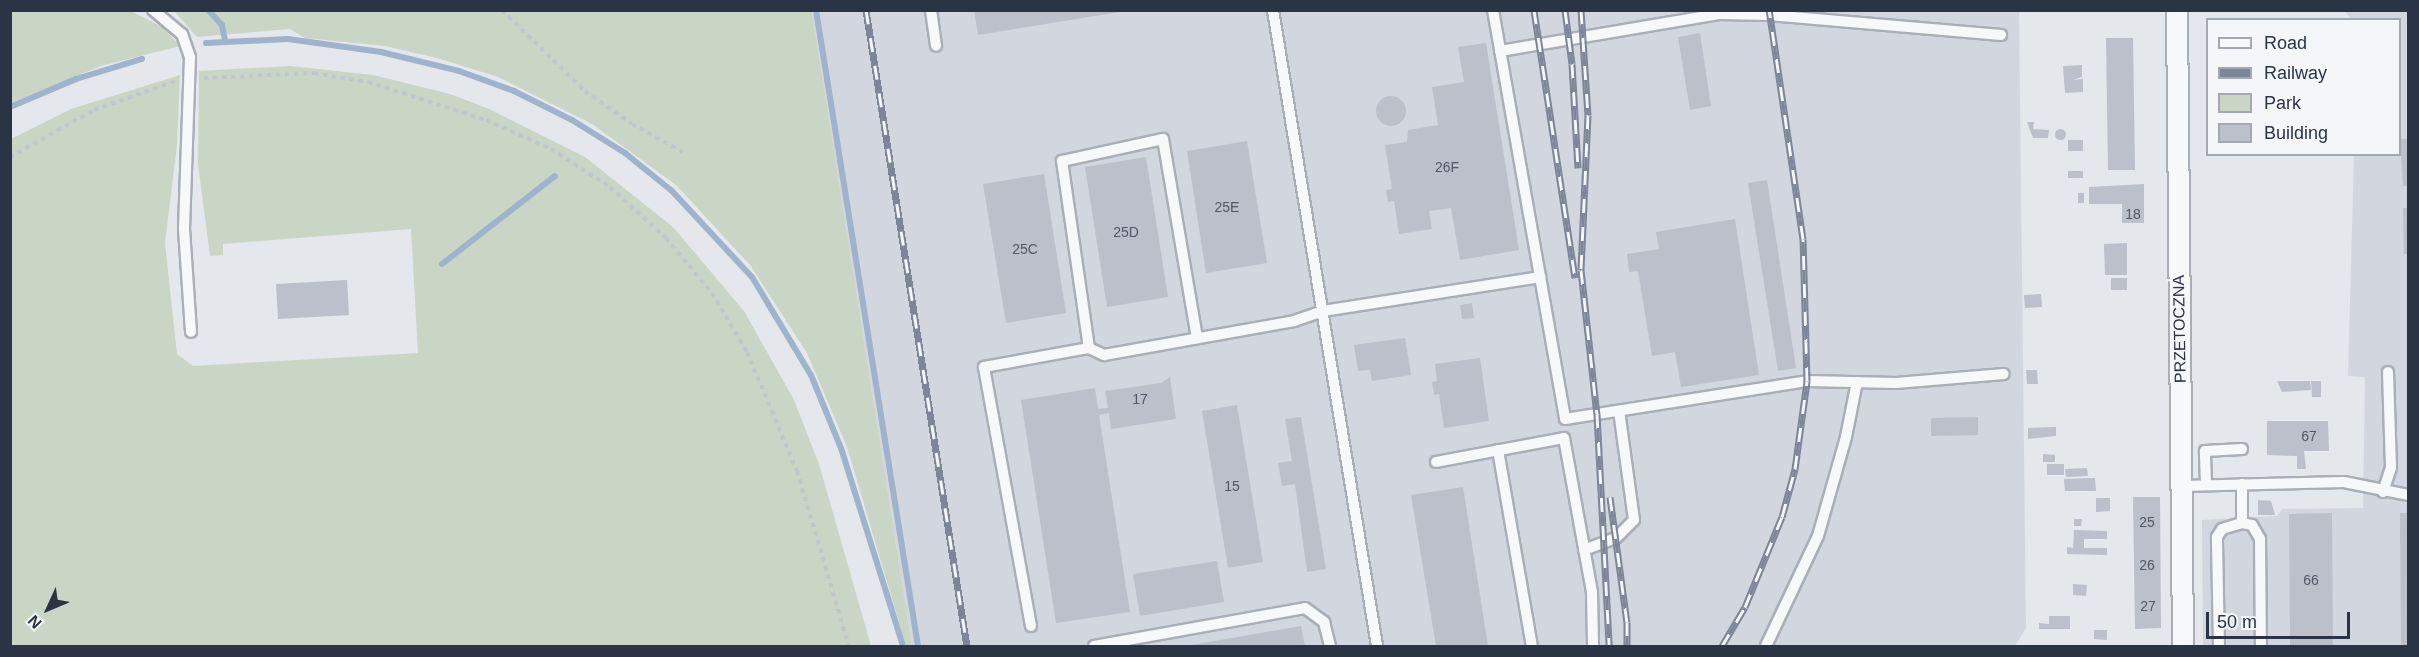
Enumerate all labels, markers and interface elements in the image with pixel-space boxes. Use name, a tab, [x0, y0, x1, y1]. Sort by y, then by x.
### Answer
legend	[2206, 18, 2401, 156]
text: Road	[2264, 33, 2307, 53]
text: Railway	[2264, 63, 2327, 83]
text: Park	[2264, 93, 2301, 113]
text: Building	[2264, 123, 2328, 143]
house number: 26F	[1435, 159, 1459, 175]
house number: 25E	[1215, 199, 1239, 215]
house number: 18	[2125, 206, 2141, 222]
house number: 25D	[1113, 224, 1139, 240]
house number: 25C	[1012, 241, 1038, 257]
street label: PRZETOCZNA	[2169, 275, 2191, 383]
house number: 17	[1132, 391, 1148, 407]
house number: 67	[2301, 428, 2317, 444]
house number: 15	[1224, 478, 1240, 494]
house number: 25	[2139, 514, 2155, 530]
house number: 26	[2139, 557, 2155, 573]
house number: 66	[2303, 572, 2319, 588]
north arrow	[18, 579, 78, 639]
house number: 27	[2140, 598, 2156, 614]
scale bar	[2209, 600, 2353, 638]
text: N	[25, 612, 45, 632]
text: 50 m	[2217, 612, 2257, 632]

